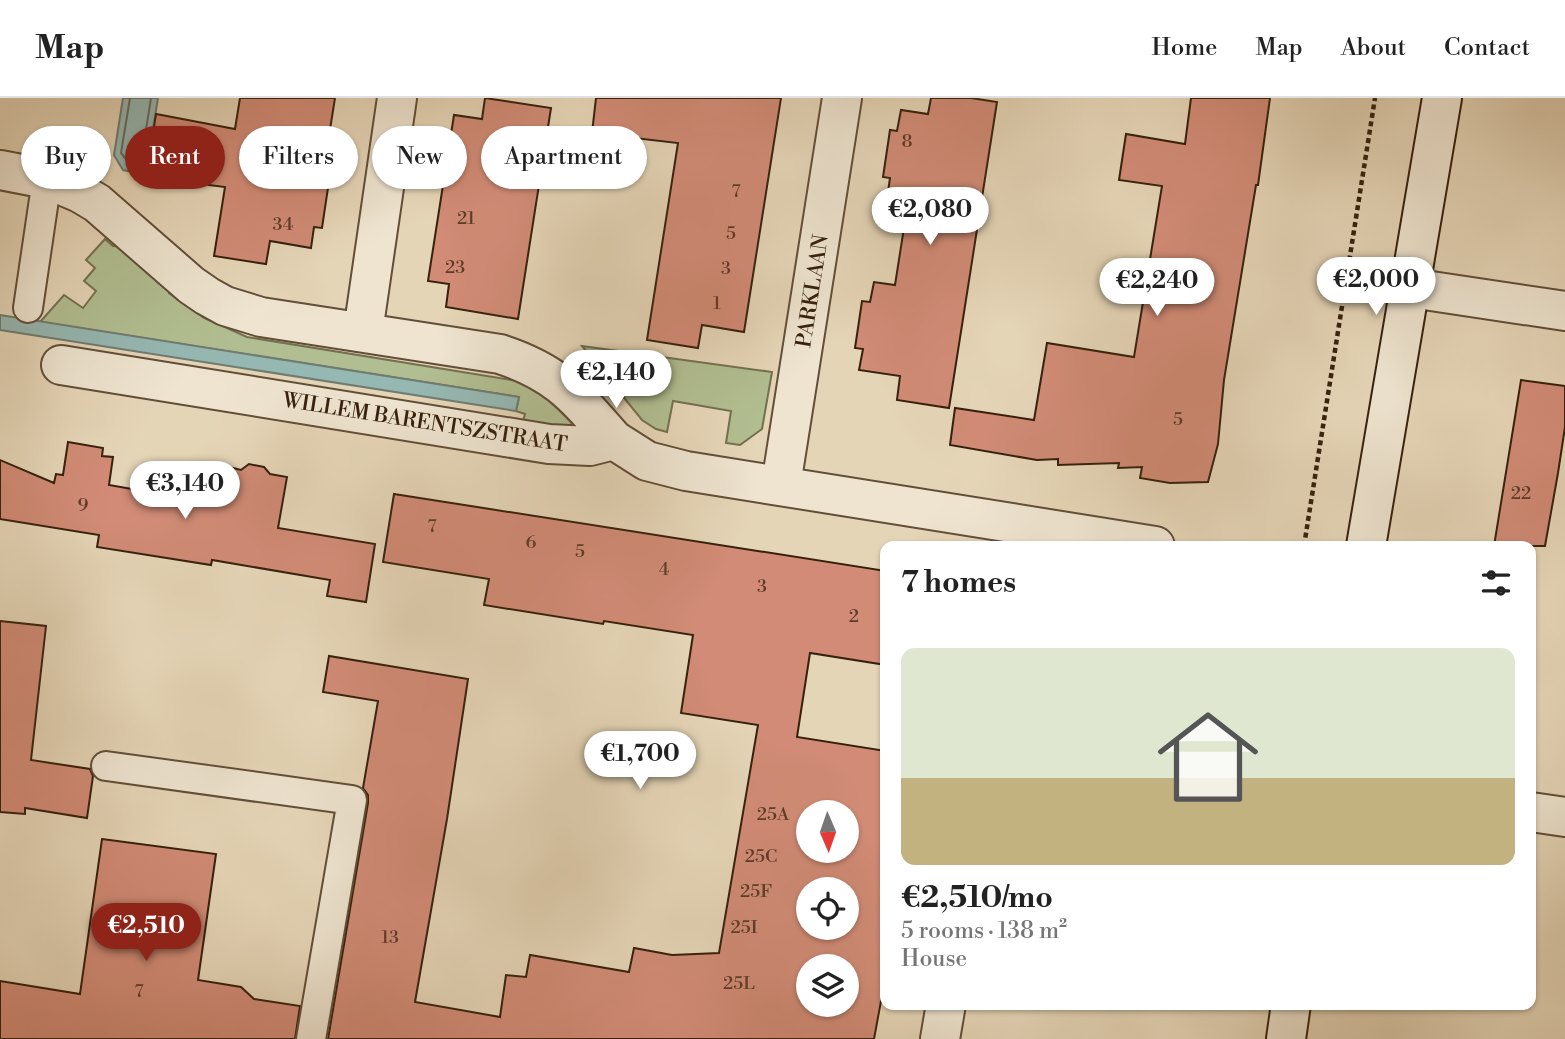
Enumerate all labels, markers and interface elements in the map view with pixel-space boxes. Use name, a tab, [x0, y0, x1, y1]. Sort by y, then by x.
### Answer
text: Map	[35, 28, 104, 69]
text: Home	[1152, 33, 1217, 63]
text: Map	[1255, 33, 1303, 63]
text: About	[1341, 33, 1406, 63]
text: Contact	[1444, 33, 1530, 63]
chip: Buy	[21, 126, 111, 189]
chip: Rent	[125, 126, 225, 189]
chip: Filters	[239, 126, 358, 189]
chip: New	[372, 126, 467, 189]
chip: Apartment	[481, 126, 647, 189]
house number: 8	[901, 130, 913, 153]
house number: 7	[731, 180, 741, 203]
pin: €2,080	[873, 188, 987, 247]
text: €2,080	[888, 196, 972, 224]
house number: 21	[457, 207, 475, 230]
house number: 34	[273, 213, 294, 236]
house number: 5	[726, 222, 736, 245]
street label: PARKLAAN	[791, 232, 835, 350]
house number: 23	[445, 256, 465, 279]
house number: 3	[721, 257, 731, 280]
pin: €2,240	[1100, 258, 1214, 318]
pin: €2,000	[1319, 258, 1433, 317]
text: €2,000	[1333, 266, 1419, 294]
text: €2,240	[1115, 267, 1199, 295]
house number: 1	[713, 292, 721, 315]
pin: €2,140	[559, 350, 673, 410]
text: €2,140	[577, 359, 655, 387]
street label: WILLEM BARENTSZSTRAAT	[280, 387, 569, 458]
house number: 5	[1173, 408, 1183, 431]
pin: €3,140	[128, 462, 242, 521]
text: €3,140	[146, 470, 224, 498]
house number: 22	[1511, 482, 1531, 505]
house number: 9	[78, 494, 89, 517]
house number: 7	[427, 515, 437, 538]
house number: 6	[526, 531, 537, 554]
house number: 5	[575, 540, 585, 563]
house number: 4	[659, 558, 670, 581]
text: 7 homes	[901, 564, 1016, 602]
icon: filters	[1477, 564, 1515, 602]
house number: 3	[757, 575, 767, 598]
house number: 2	[849, 605, 859, 628]
icon: home	[1145, 694, 1271, 820]
pin: €1,700	[583, 732, 697, 791]
text: €1,700	[600, 740, 680, 768]
north arrow	[796, 800, 859, 863]
map controls	[796, 800, 859, 1017]
house number: 25A	[757, 803, 790, 826]
house number: 25C	[745, 845, 777, 868]
button: locate	[796, 877, 859, 940]
text: €2,510/mo	[901, 879, 1053, 917]
house number: 25F	[740, 880, 772, 903]
pin: €2,510	[89, 904, 203, 963]
text: €2,510	[107, 912, 185, 940]
house number: 25I	[731, 916, 758, 939]
text: 5 rooms · 138 m²	[901, 917, 1067, 945]
house number: 13	[381, 926, 399, 949]
text: House	[901, 945, 967, 973]
button: layers	[796, 954, 859, 1017]
house number: 25L	[723, 972, 755, 995]
house number: 7	[134, 980, 144, 1003]

